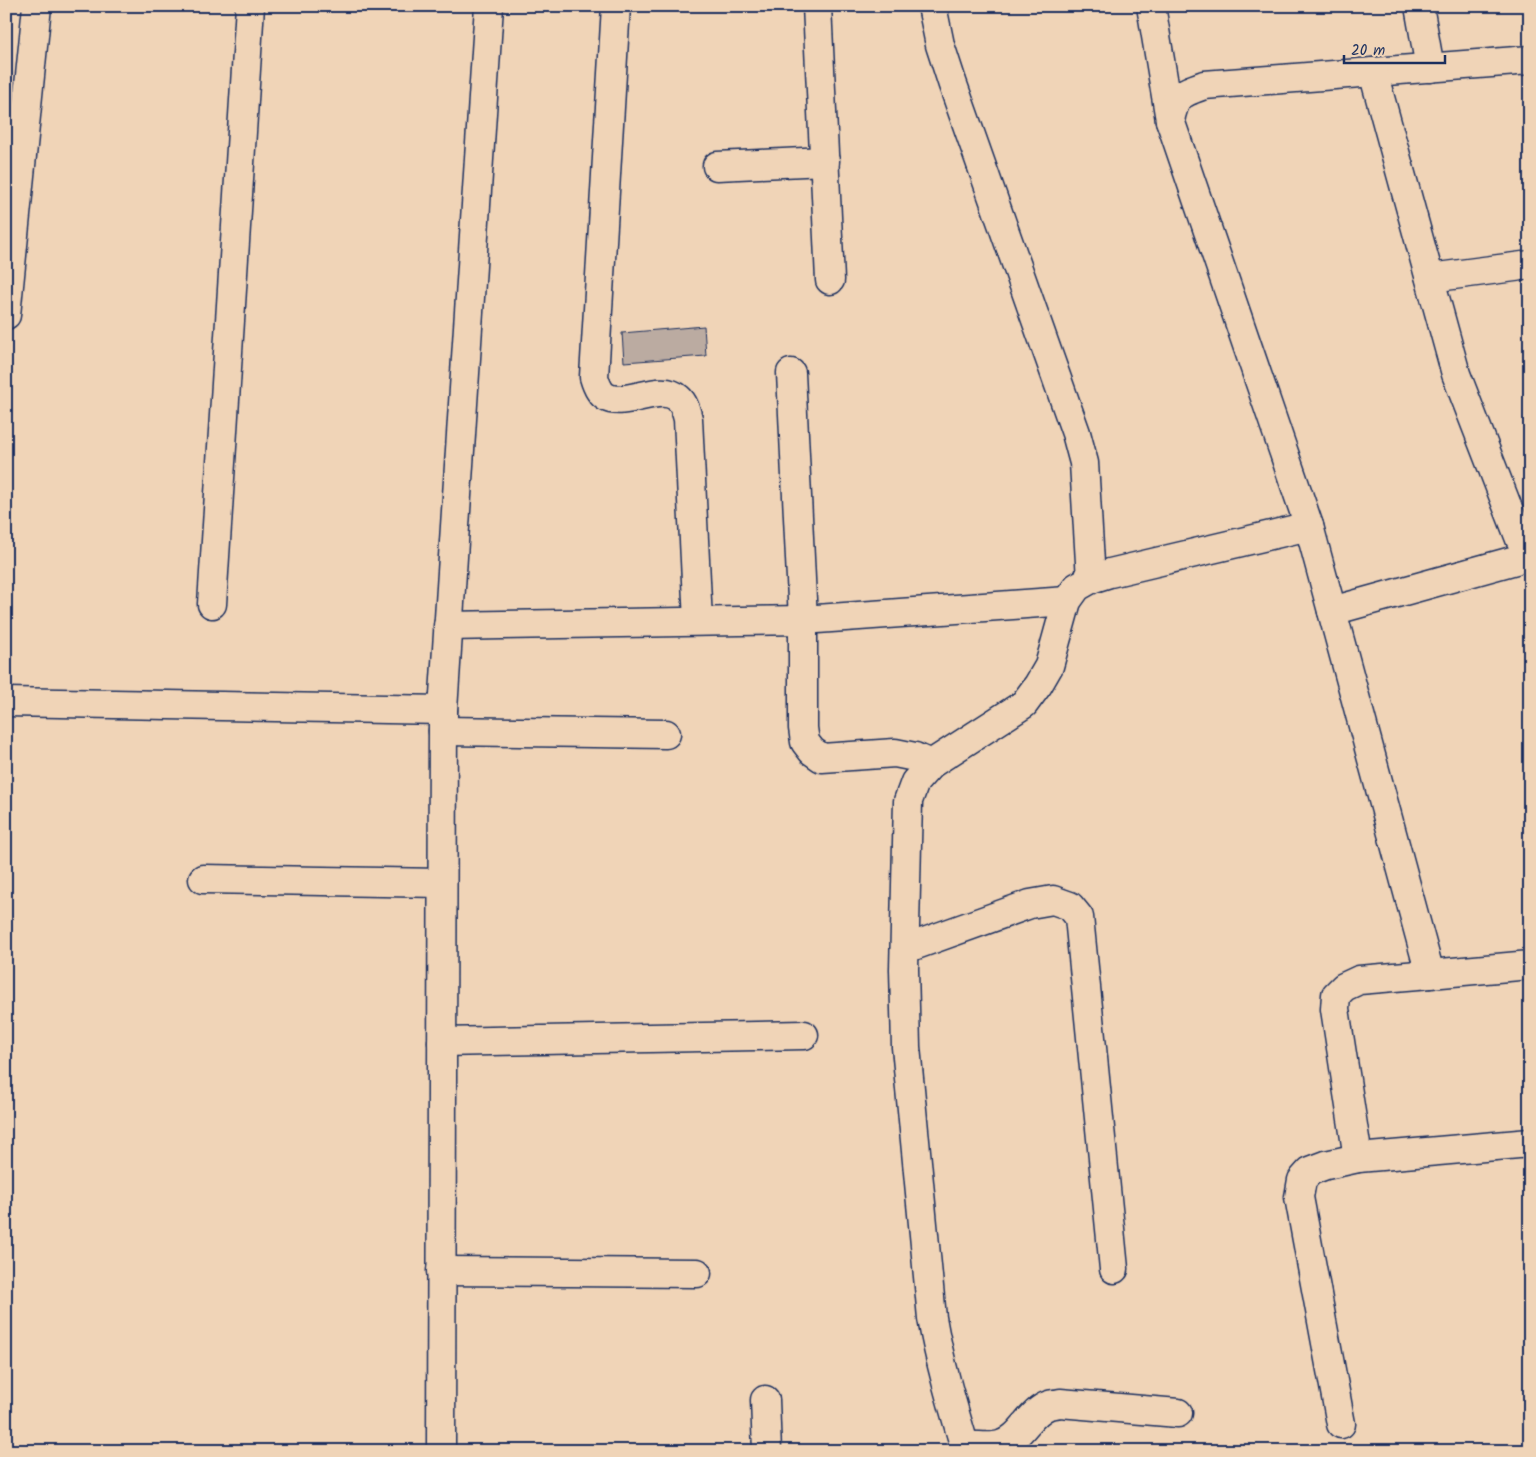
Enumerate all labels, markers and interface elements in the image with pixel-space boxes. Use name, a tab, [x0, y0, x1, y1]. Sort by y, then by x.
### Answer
scale bar	[1344, 32, 1445, 64]
text: 20 m	[1351, 39, 1385, 63]

